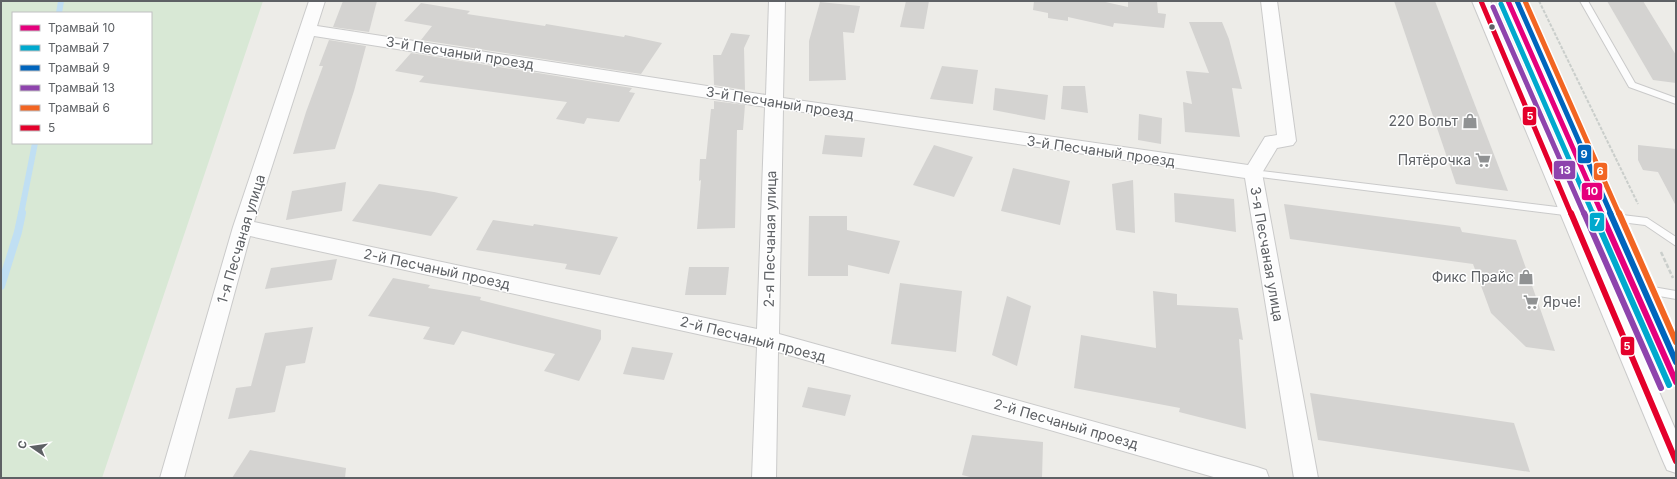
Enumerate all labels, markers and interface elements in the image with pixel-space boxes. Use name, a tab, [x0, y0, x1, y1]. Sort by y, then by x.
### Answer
legend	[12, 12, 152, 144]
text: Трамвай 10	[48, 20, 115, 35]
unlabelled marker	[1487, 22, 1497, 32]
street label: 3-й Песчаный проезд	[385, 32, 536, 73]
text: Трамвай 7	[48, 40, 109, 55]
text: Трамвай 9	[48, 60, 110, 75]
text: Трамвай 13	[48, 80, 115, 95]
street label: 3-й Песчаный проезд	[705, 82, 856, 123]
text: Трамвай 6	[48, 100, 110, 115]
line badge: 5	[1522, 106, 1537, 126]
text: 5	[1526, 109, 1534, 123]
place label: 220 Вольт	[1388, 112, 1458, 129]
shop icon: 220 Вольт	[1461, 112, 1479, 130]
text: 5	[48, 120, 55, 135]
street label: 3-й Песчаный проезд	[1026, 132, 1177, 169]
line badge: 9	[1577, 144, 1592, 164]
text: 9	[1580, 147, 1588, 161]
place label: Пятёрочка	[1398, 151, 1471, 168]
supermarket icon: Пятёрочка	[1474, 151, 1492, 169]
line badge: 13	[1553, 160, 1576, 180]
line badge: 6	[1593, 162, 1608, 181]
text: 13	[1559, 163, 1571, 177]
text: 6	[1596, 164, 1604, 178]
street label: 2-я Песчаная улица	[760, 170, 779, 308]
street label: 1-я Песчаная улица	[213, 172, 268, 305]
line badge: 10	[1581, 182, 1603, 201]
text: 10	[1586, 184, 1598, 198]
street label: 3-я Песчаная улица	[1247, 185, 1288, 323]
line badge: 7	[1589, 212, 1605, 232]
text: 7	[1594, 215, 1600, 229]
street label: 2-й Песчаный проезд	[362, 245, 512, 292]
place label: Фикс Прайс	[1432, 268, 1514, 285]
shop icon: Фикс Прайс	[1517, 268, 1535, 286]
supermarket icon: Ярче!	[1522, 293, 1540, 311]
place label: Ярче!	[1543, 293, 1581, 310]
street label: 2-й Песчаный проезд	[678, 312, 828, 365]
line badge: 5	[1620, 336, 1635, 356]
text: 5	[1623, 339, 1631, 353]
street label: 2-й Песчаный проезд	[992, 395, 1141, 452]
north arrow	[12, 427, 52, 467]
text: С	[15, 439, 30, 450]

